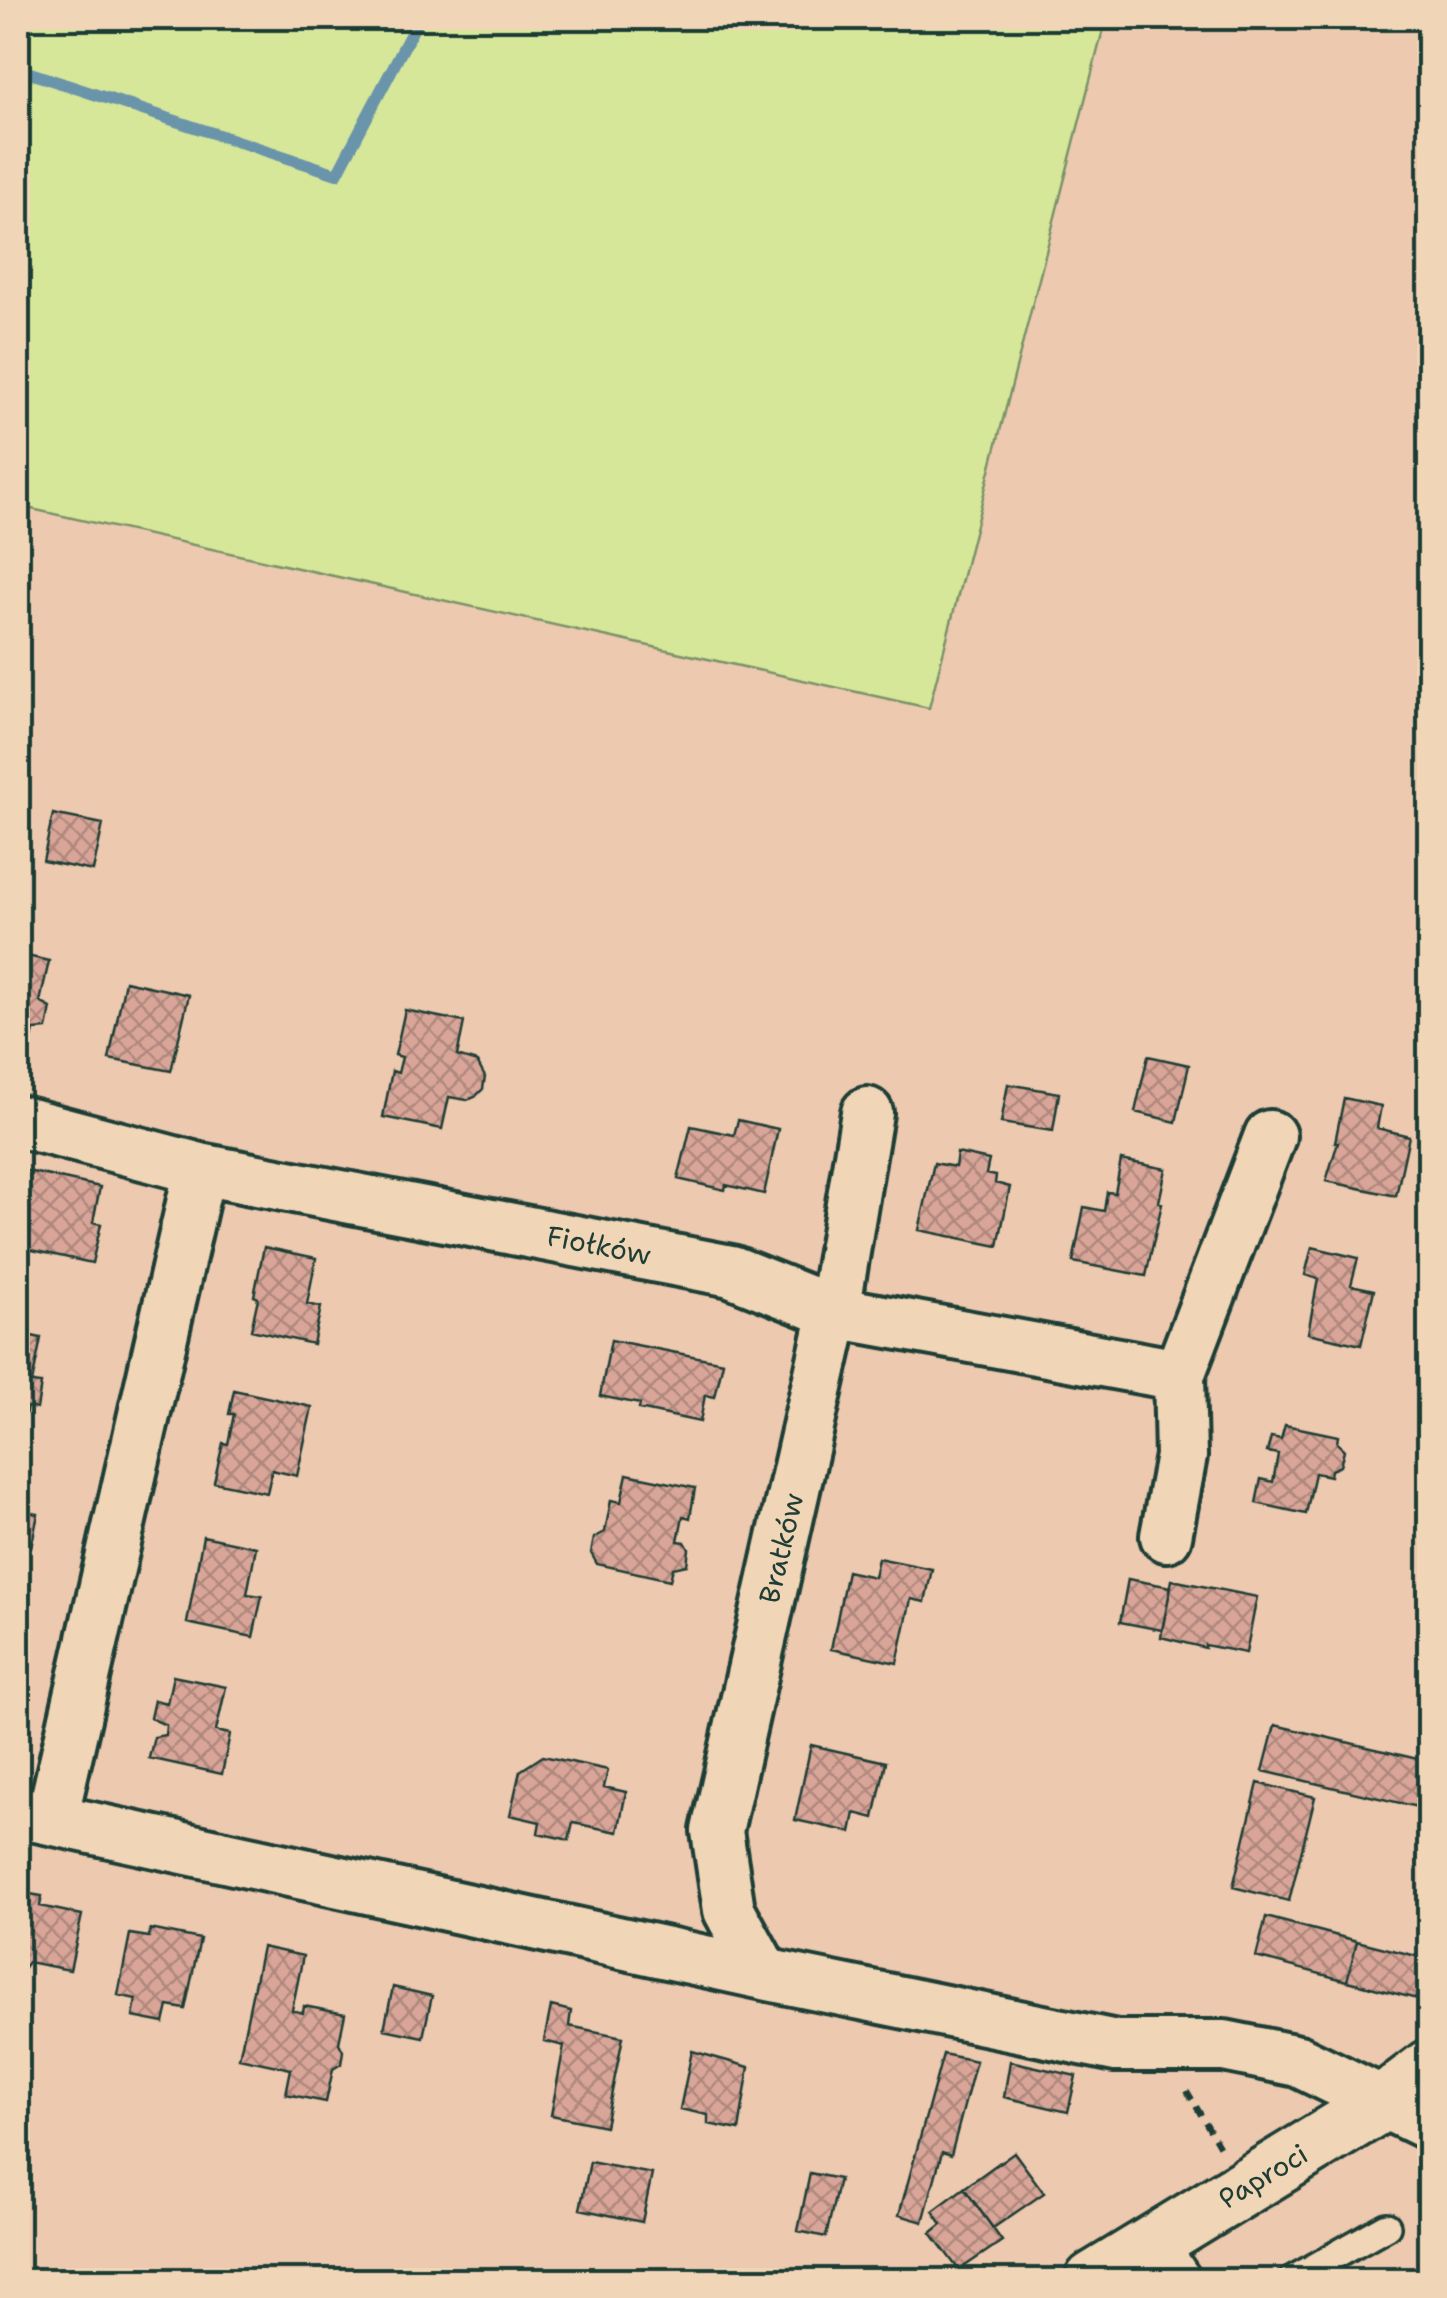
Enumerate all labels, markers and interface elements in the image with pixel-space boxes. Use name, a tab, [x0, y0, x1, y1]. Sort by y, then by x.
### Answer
street label: Fiołków	[544, 1216, 654, 1274]
street label: Bratków	[750, 1489, 812, 1607]
street label: Paproci	[1211, 2135, 1315, 2217]

